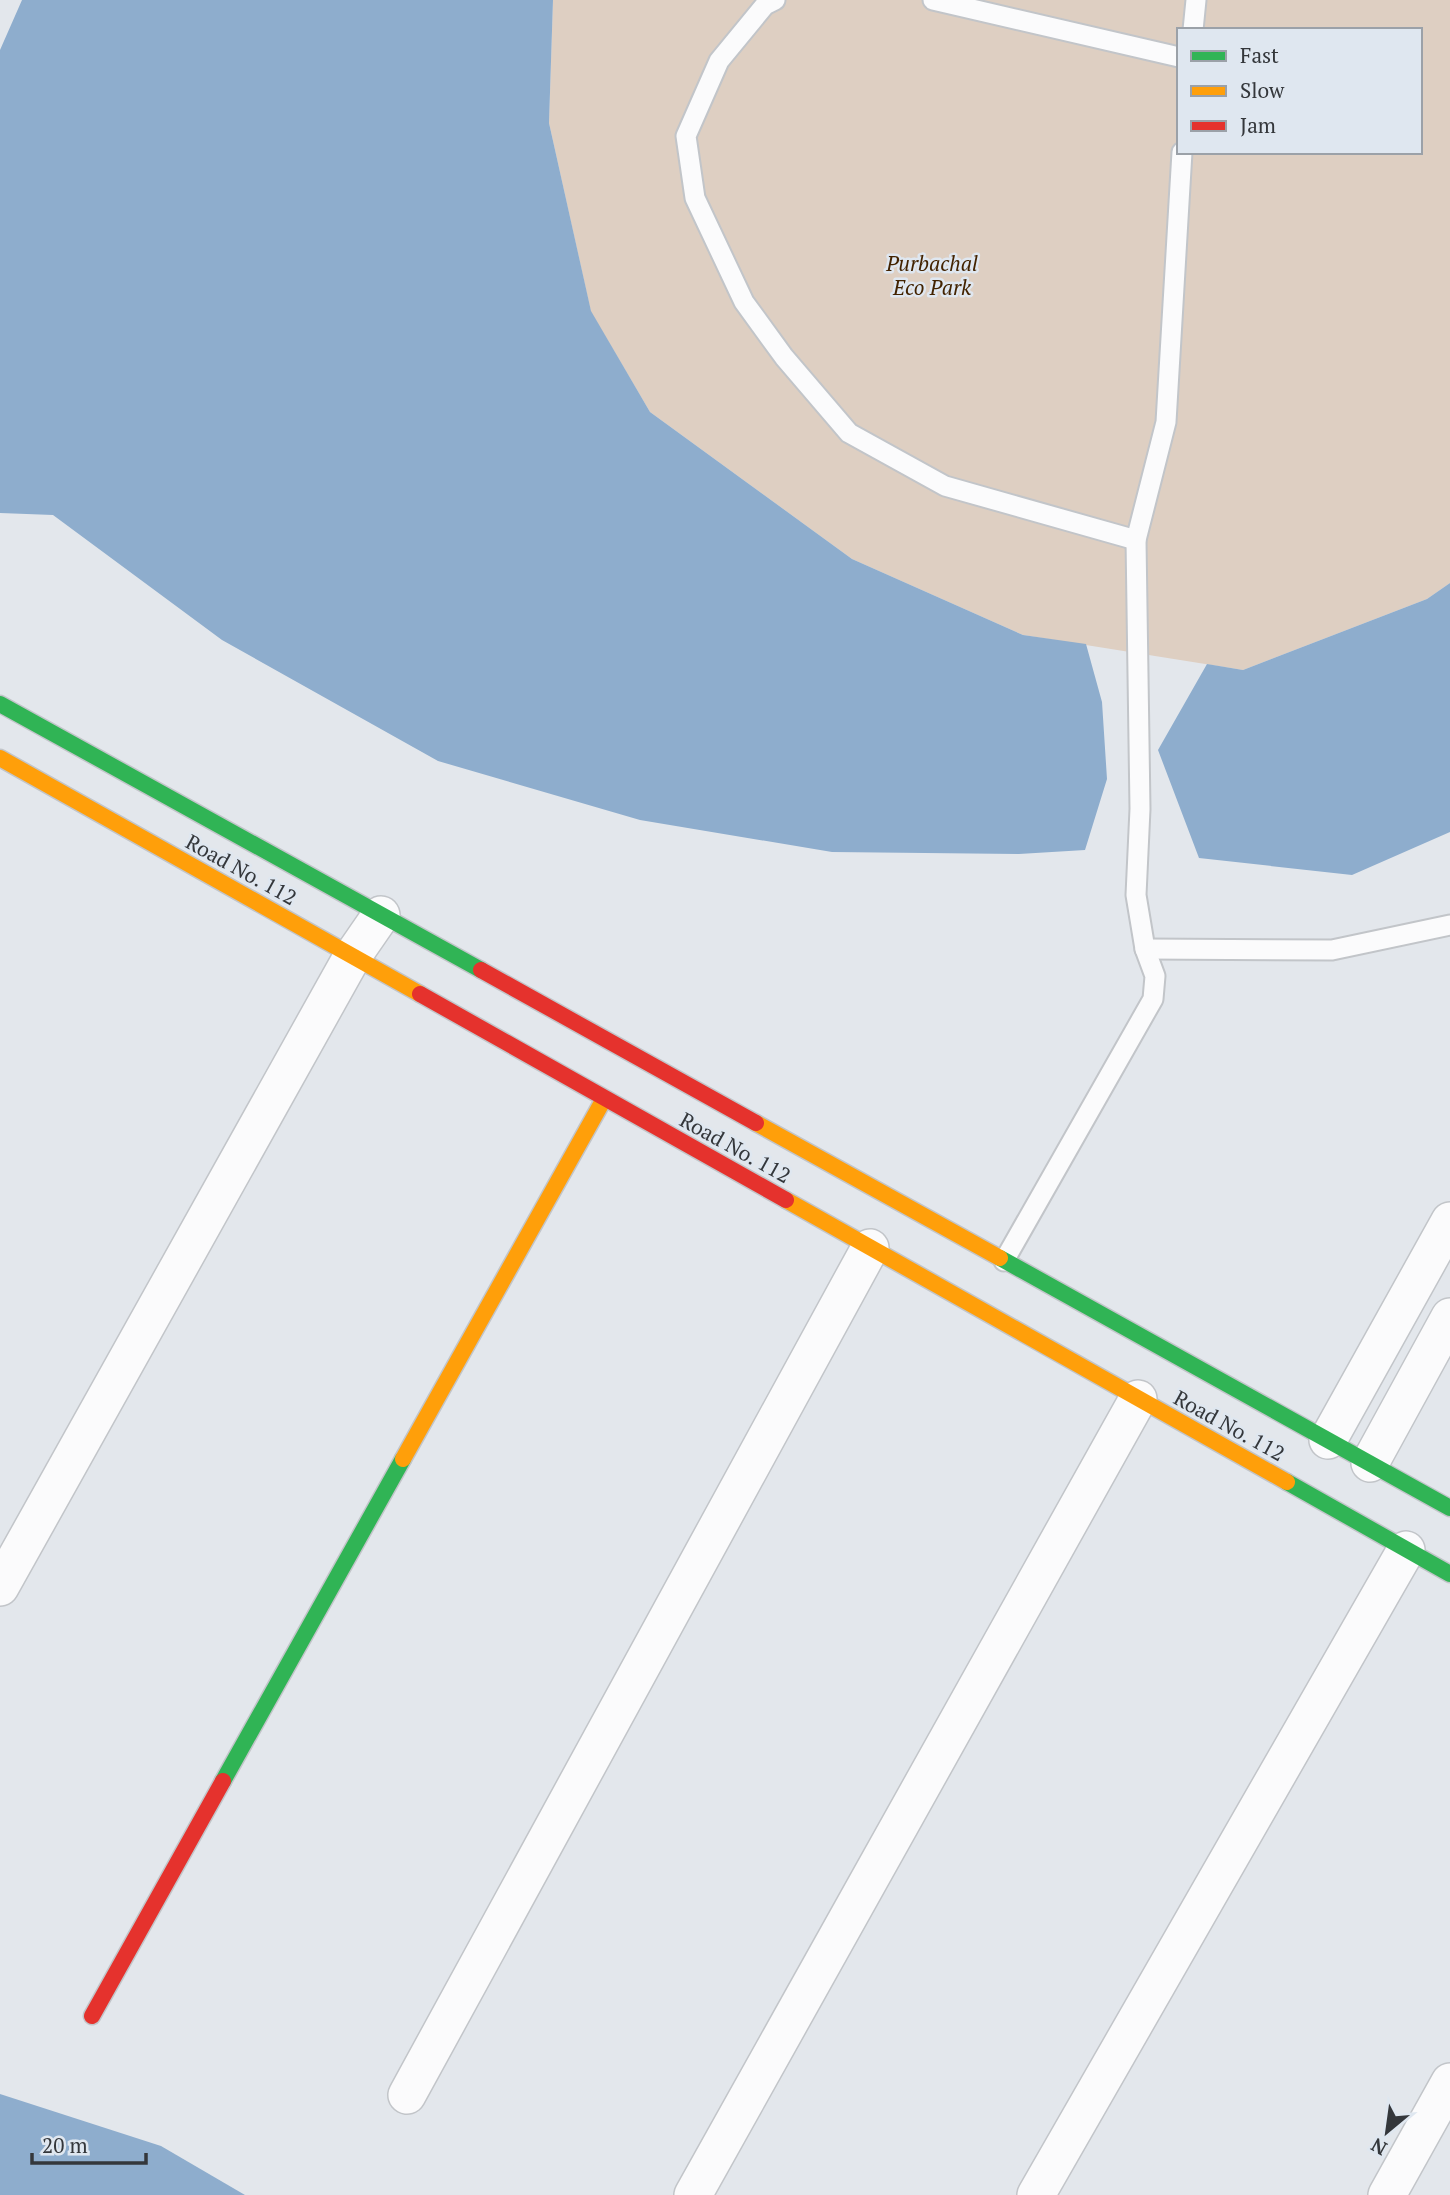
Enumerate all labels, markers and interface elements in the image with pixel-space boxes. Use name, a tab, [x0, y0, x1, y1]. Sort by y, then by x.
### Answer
legend	[1177, 28, 1422, 154]
text: Fast	[1240, 41, 1279, 69]
text: Slow	[1240, 76, 1285, 104]
text: Jam	[1240, 111, 1276, 139]
park label: Purbachal Eco Park	[885, 249, 978, 301]
street label: Road No. 112	[181, 827, 302, 911]
street label: Road No. 112	[675, 1105, 796, 1189]
street label: Road No. 112	[1169, 1383, 1290, 1467]
north arrow	[1352, 2097, 1422, 2167]
scale bar	[32, 2122, 145, 2166]
text: 20 m	[42, 2131, 88, 2159]
text: N	[1366, 2133, 1391, 2162]

